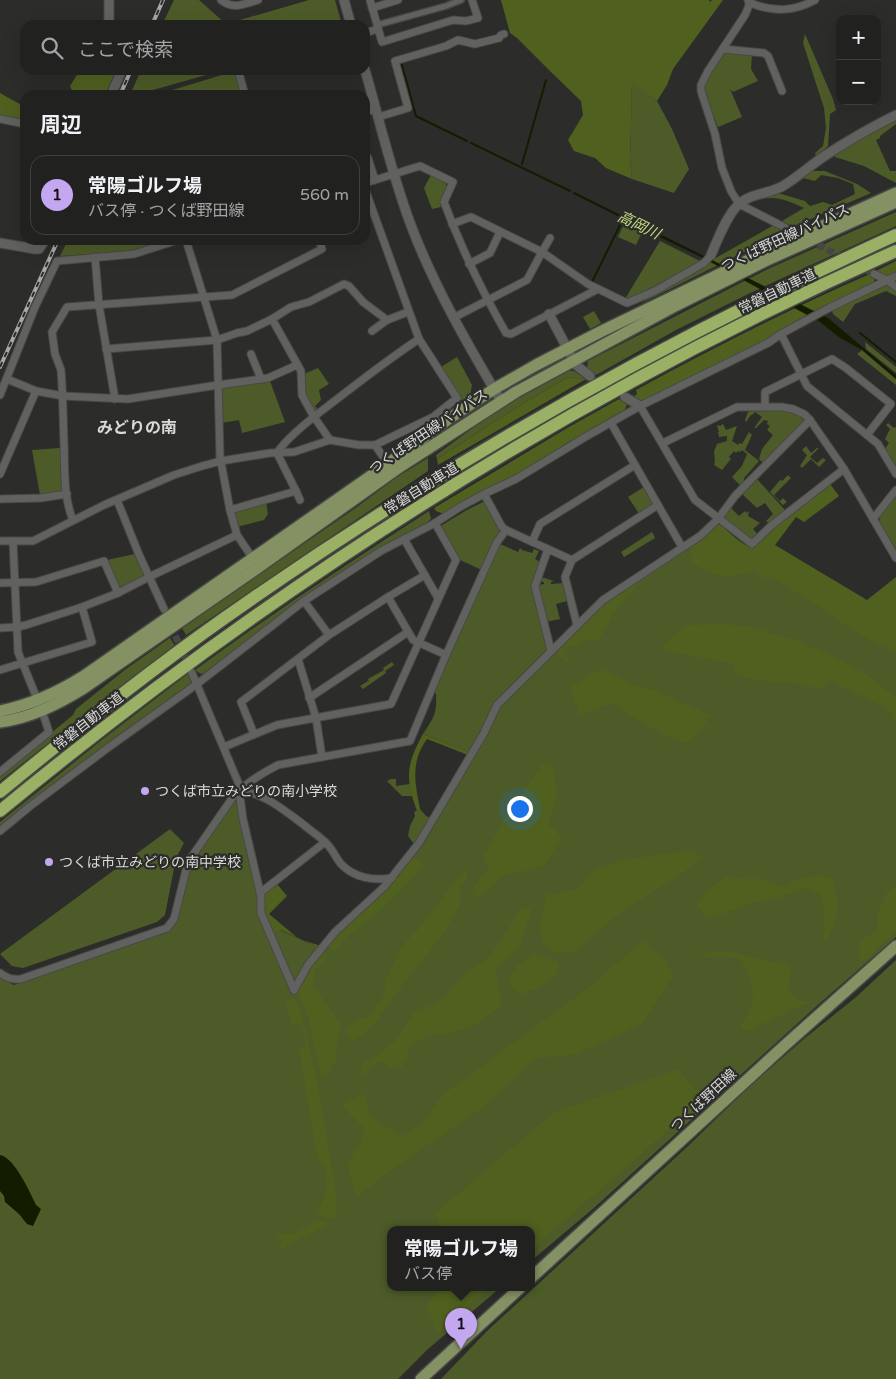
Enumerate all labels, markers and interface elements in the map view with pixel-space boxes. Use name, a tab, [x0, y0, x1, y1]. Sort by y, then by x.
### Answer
map controls	[836, 15, 881, 105]
button: +	[836, 15, 881, 60]
search box	[20, 20, 370, 75]
icon: search	[38, 34, 66, 62]
text: ここで検索	[78, 39, 173, 61]
button: −	[836, 60, 881, 105]
text: 周辺	[40, 113, 82, 138]
text: 常陽ゴルフ場	[88, 175, 202, 197]
text: 1	[52, 185, 62, 205]
text: 560 m	[300, 185, 349, 205]
street label: つくば野田線バイパス	[718, 200, 852, 275]
text: バス停 · つくば野田線	[88, 201, 244, 221]
water label: 高岡川	[615, 207, 665, 244]
street label: 常磐自動車道	[736, 265, 819, 318]
street label: つくば野田線バイパス	[366, 385, 491, 478]
district label: みどりの南	[97, 418, 177, 438]
street label: 常磐自動車道	[381, 459, 461, 518]
street label: 常磐自動車道	[50, 689, 127, 754]
place label: つくば市立みどりの南小学校	[155, 783, 337, 800]
marker: つくば市立みどりの南小学校	[139, 785, 151, 797]
your location	[507, 796, 533, 822]
place label: つくば市立みどりの南中学校	[59, 854, 241, 871]
marker: つくば市立みどりの南中学校	[43, 856, 55, 868]
street label: つくば野田線	[667, 1066, 740, 1135]
popup	[387, 1226, 535, 1291]
text: 常陽ゴルフ場	[404, 1238, 518, 1260]
text: バス停	[404, 1264, 452, 1284]
pin: 1	[445, 1308, 477, 1349]

